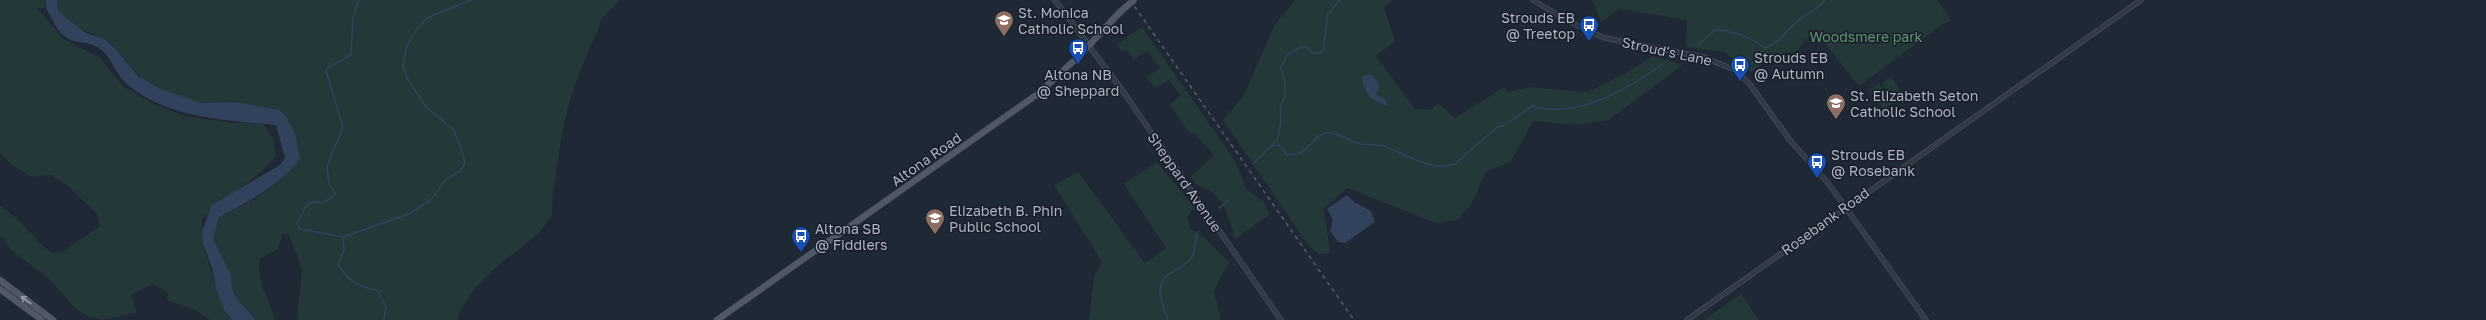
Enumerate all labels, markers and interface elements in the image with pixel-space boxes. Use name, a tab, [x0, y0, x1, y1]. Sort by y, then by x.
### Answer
place label: St. Monica Catholic School	[1018, 4, 1124, 37]
school or university icon: St. Monica Catholic School	[993, 9, 1015, 37]
place label: Strouds EB @ Treetop	[1501, 9, 1575, 42]
bus stop icon: Strouds EB @ Treetop	[1578, 14, 1600, 42]
park label: Woodsmere park	[1809, 28, 1923, 45]
street label: Stroud's Lane	[1620, 33, 1714, 69]
bus stop icon: Altona NB @ Sheppard	[1067, 37, 1089, 65]
place label: Strouds EB @ Autumn	[1754, 49, 1828, 82]
bus stop icon: Strouds EB @ Autumn	[1729, 54, 1751, 82]
place label: Altona NB @ Sheppard	[1037, 66, 1119, 99]
place label: St. Elizabeth Seton Catholic School	[1850, 87, 1978, 120]
school or university icon: St. Elizabeth Seton Catholic School	[1825, 92, 1847, 120]
street label: Altona Road	[888, 129, 964, 189]
street label: Sheppard Avenue	[1144, 129, 1226, 235]
place label: Strouds EB @ Rosebank	[1831, 146, 1915, 179]
bus stop icon: Strouds EB @ Rosebank	[1806, 151, 1828, 179]
street label: Rosebank Road	[1778, 184, 1872, 258]
place label: Elizabeth B. Phin Public School	[949, 202, 1062, 235]
school or university icon: Elizabeth B. Phin Public School	[924, 207, 946, 235]
place label: Altona SB @ Fiddlers	[815, 220, 887, 253]
bus stop icon: Altona SB @ Fiddlers	[790, 225, 812, 253]
one-way arrow	[21, 296, 32, 304]

